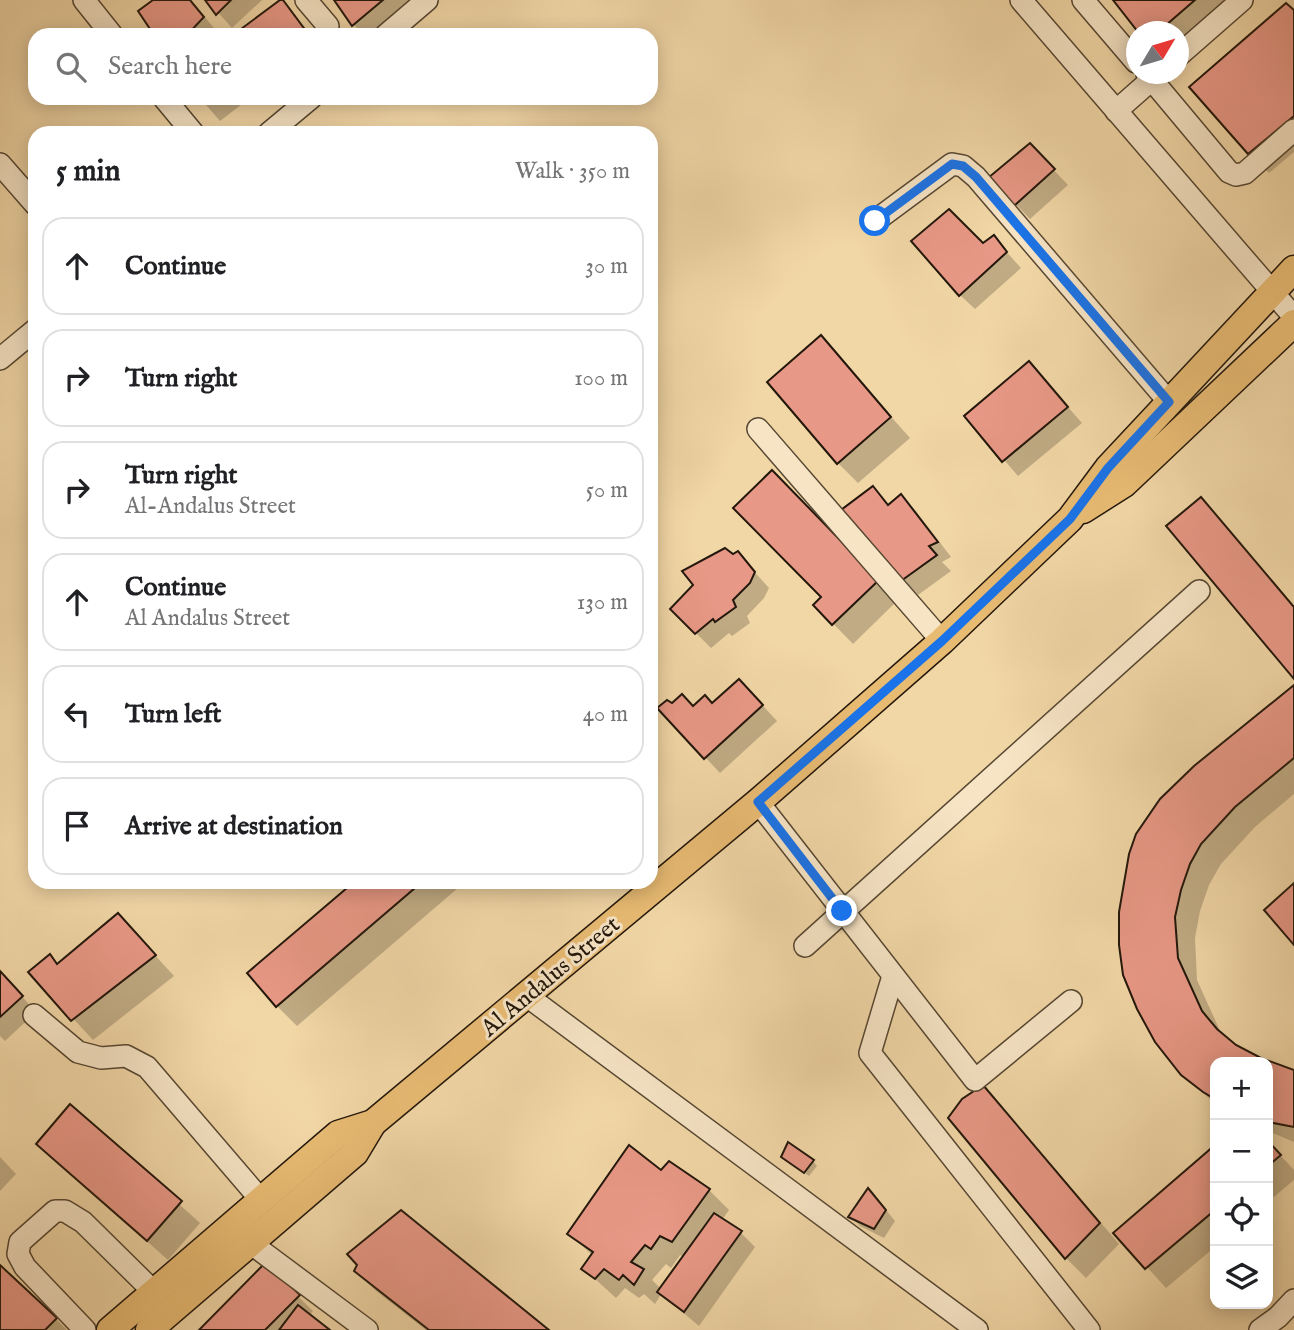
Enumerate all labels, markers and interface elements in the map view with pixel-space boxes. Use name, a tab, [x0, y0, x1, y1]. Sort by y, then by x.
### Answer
north arrow	[1126, 21, 1189, 84]
search box	[28, 28, 658, 105]
icon: search	[52, 48, 90, 86]
text: Search here	[108, 50, 232, 83]
text: 5 min	[56, 153, 121, 191]
text: Walk · 350 m	[515, 157, 630, 186]
route start	[859, 205, 890, 236]
icon: ahead	[58, 247, 96, 285]
text: Continue	[125, 250, 226, 283]
text: 30 m	[585, 252, 628, 281]
icon: right	[58, 359, 96, 397]
text: Turn right	[125, 362, 238, 395]
text: 100 m	[574, 364, 628, 393]
text: Turn right	[125, 459, 238, 492]
icon: right	[58, 471, 96, 509]
text: 50 m	[586, 476, 628, 505]
text: Al-Andalus Street	[125, 492, 296, 521]
text: Continue	[125, 571, 226, 604]
icon: ahead	[58, 583, 96, 621]
text: 130 m	[577, 588, 628, 617]
text: Al Andalus Street	[125, 604, 290, 633]
icon: left	[58, 695, 96, 733]
text: Turn left	[125, 698, 222, 731]
text: 40 m	[583, 700, 628, 729]
icon: arrive	[58, 807, 96, 845]
text: Arrive at destination	[125, 810, 343, 843]
route end	[826, 895, 857, 926]
street label: Al Andalus Street	[474, 910, 627, 1045]
map controls	[1210, 1057, 1273, 1309]
button: +	[1210, 1057, 1273, 1120]
button: −	[1210, 1120, 1273, 1183]
button: locate	[1210, 1183, 1273, 1246]
button: layers	[1210, 1246, 1273, 1309]

